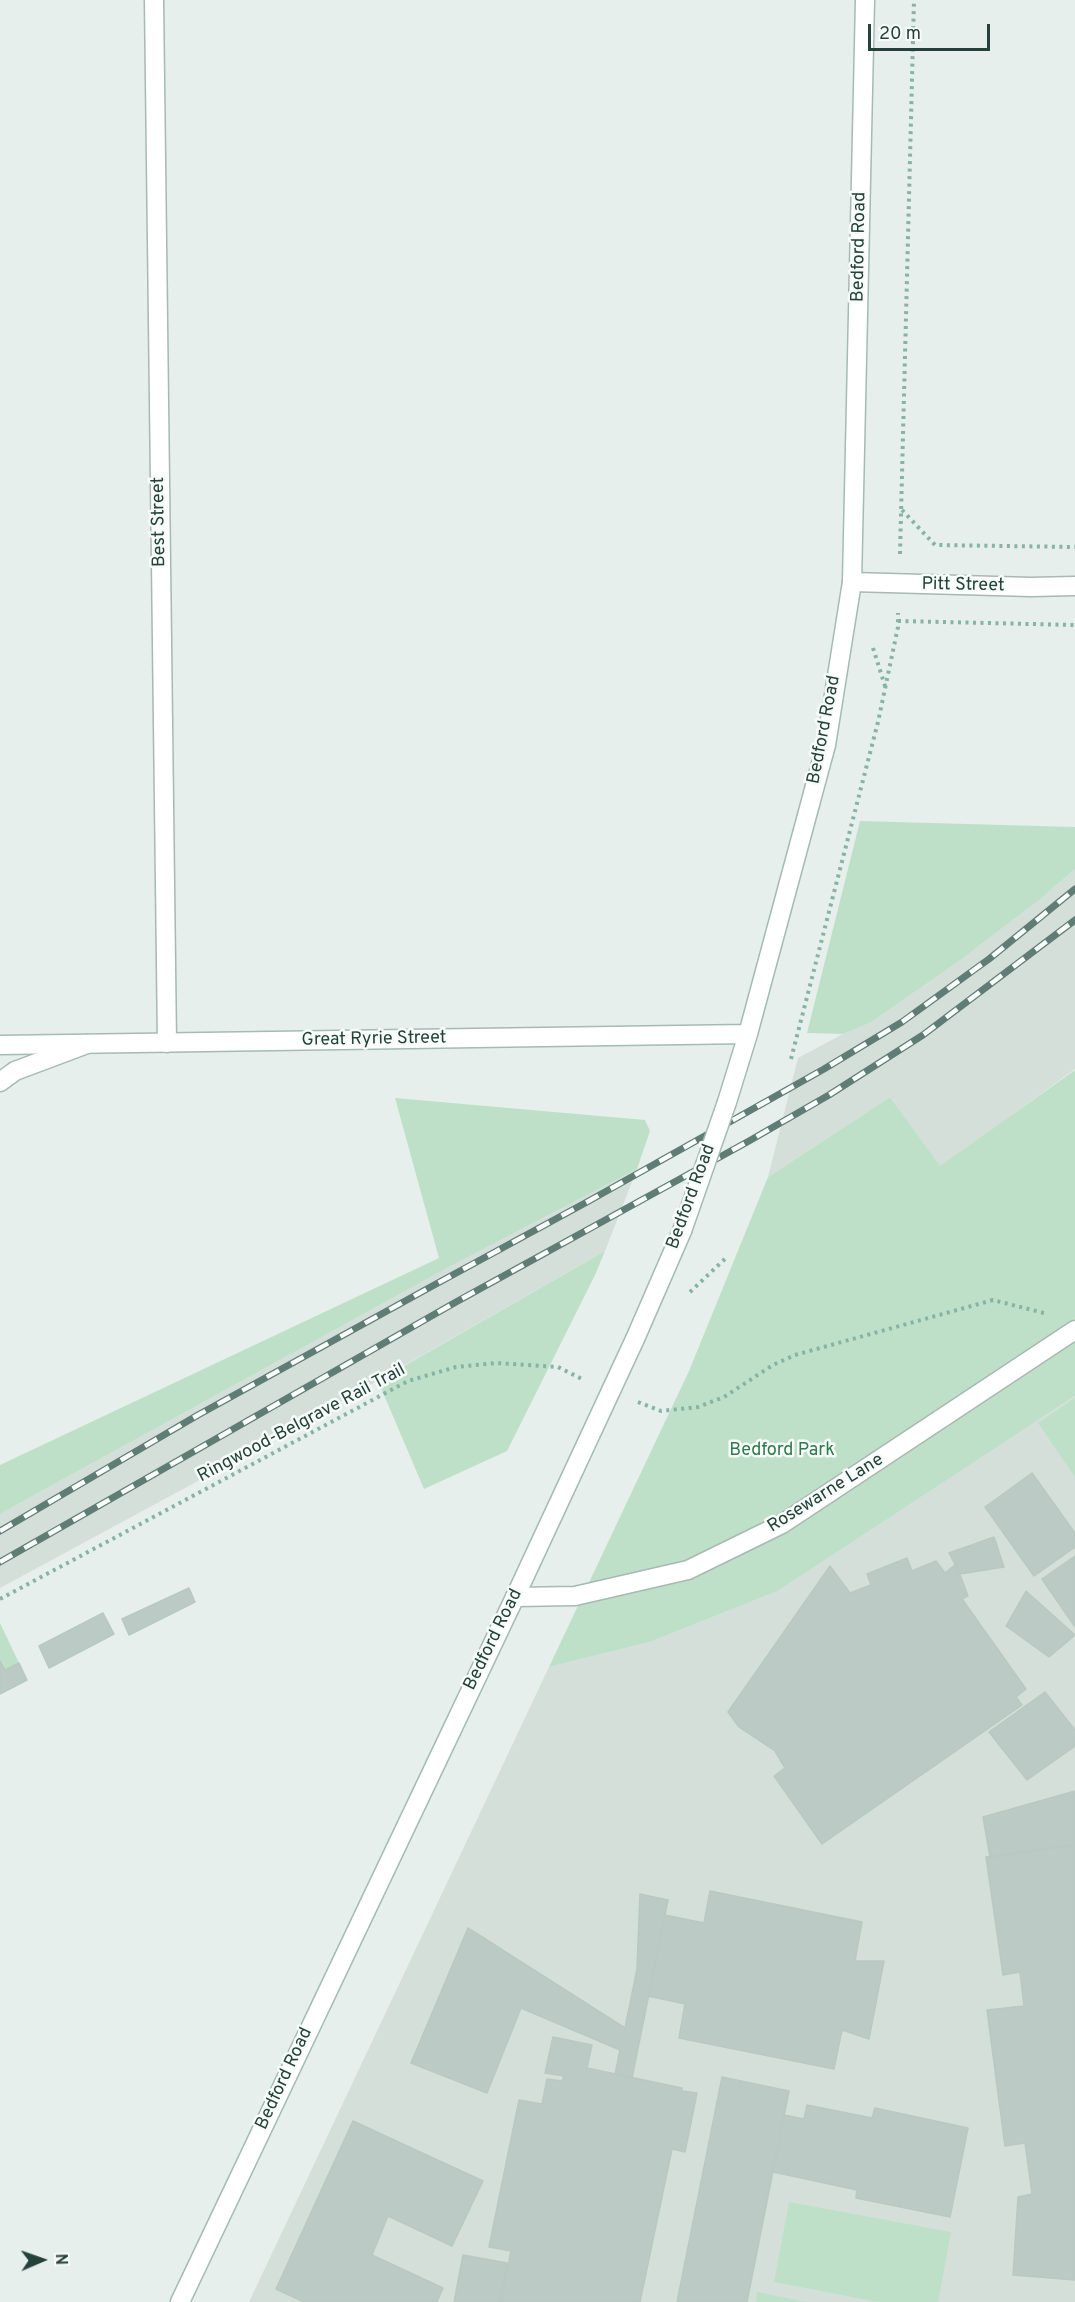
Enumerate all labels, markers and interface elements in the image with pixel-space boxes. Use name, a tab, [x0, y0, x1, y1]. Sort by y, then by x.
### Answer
scale bar	[871, 12, 992, 50]
text: 20 m	[879, 23, 921, 46]
street label: Bedford Road	[848, 192, 872, 302]
street label: Best Street	[148, 477, 172, 567]
street label: Pitt Street	[921, 574, 1005, 598]
street label: Bedford Road	[804, 674, 846, 786]
street label: Great Ryrie Street	[301, 1028, 447, 1052]
street label: Bedford Road	[663, 1142, 721, 1252]
street label: Ringwood-Belgrave Rail Trail	[194, 1360, 410, 1488]
park label: Bedford Park	[729, 1440, 835, 1462]
street label: Rosewarne Lane	[764, 1450, 888, 1538]
street label: Bedford Road	[460, 1586, 528, 1694]
street label: Bedford Road	[252, 2025, 318, 2133]
north arrow	[12, 2230, 72, 2290]
text: N	[50, 2253, 70, 2265]

